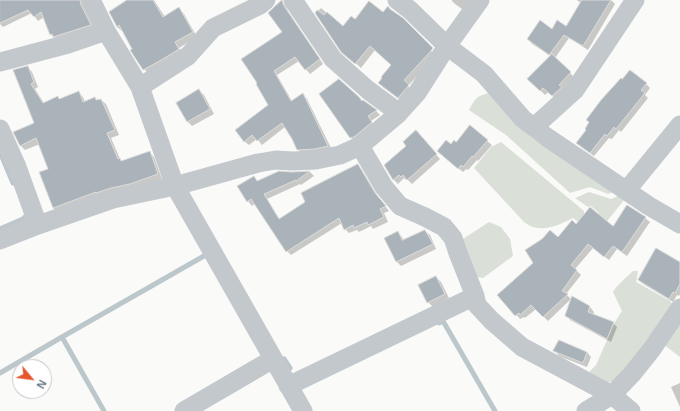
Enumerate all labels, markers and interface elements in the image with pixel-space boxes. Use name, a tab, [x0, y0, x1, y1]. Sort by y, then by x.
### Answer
north arrow	[12, 359, 52, 399]
text: N	[34, 378, 49, 391]

